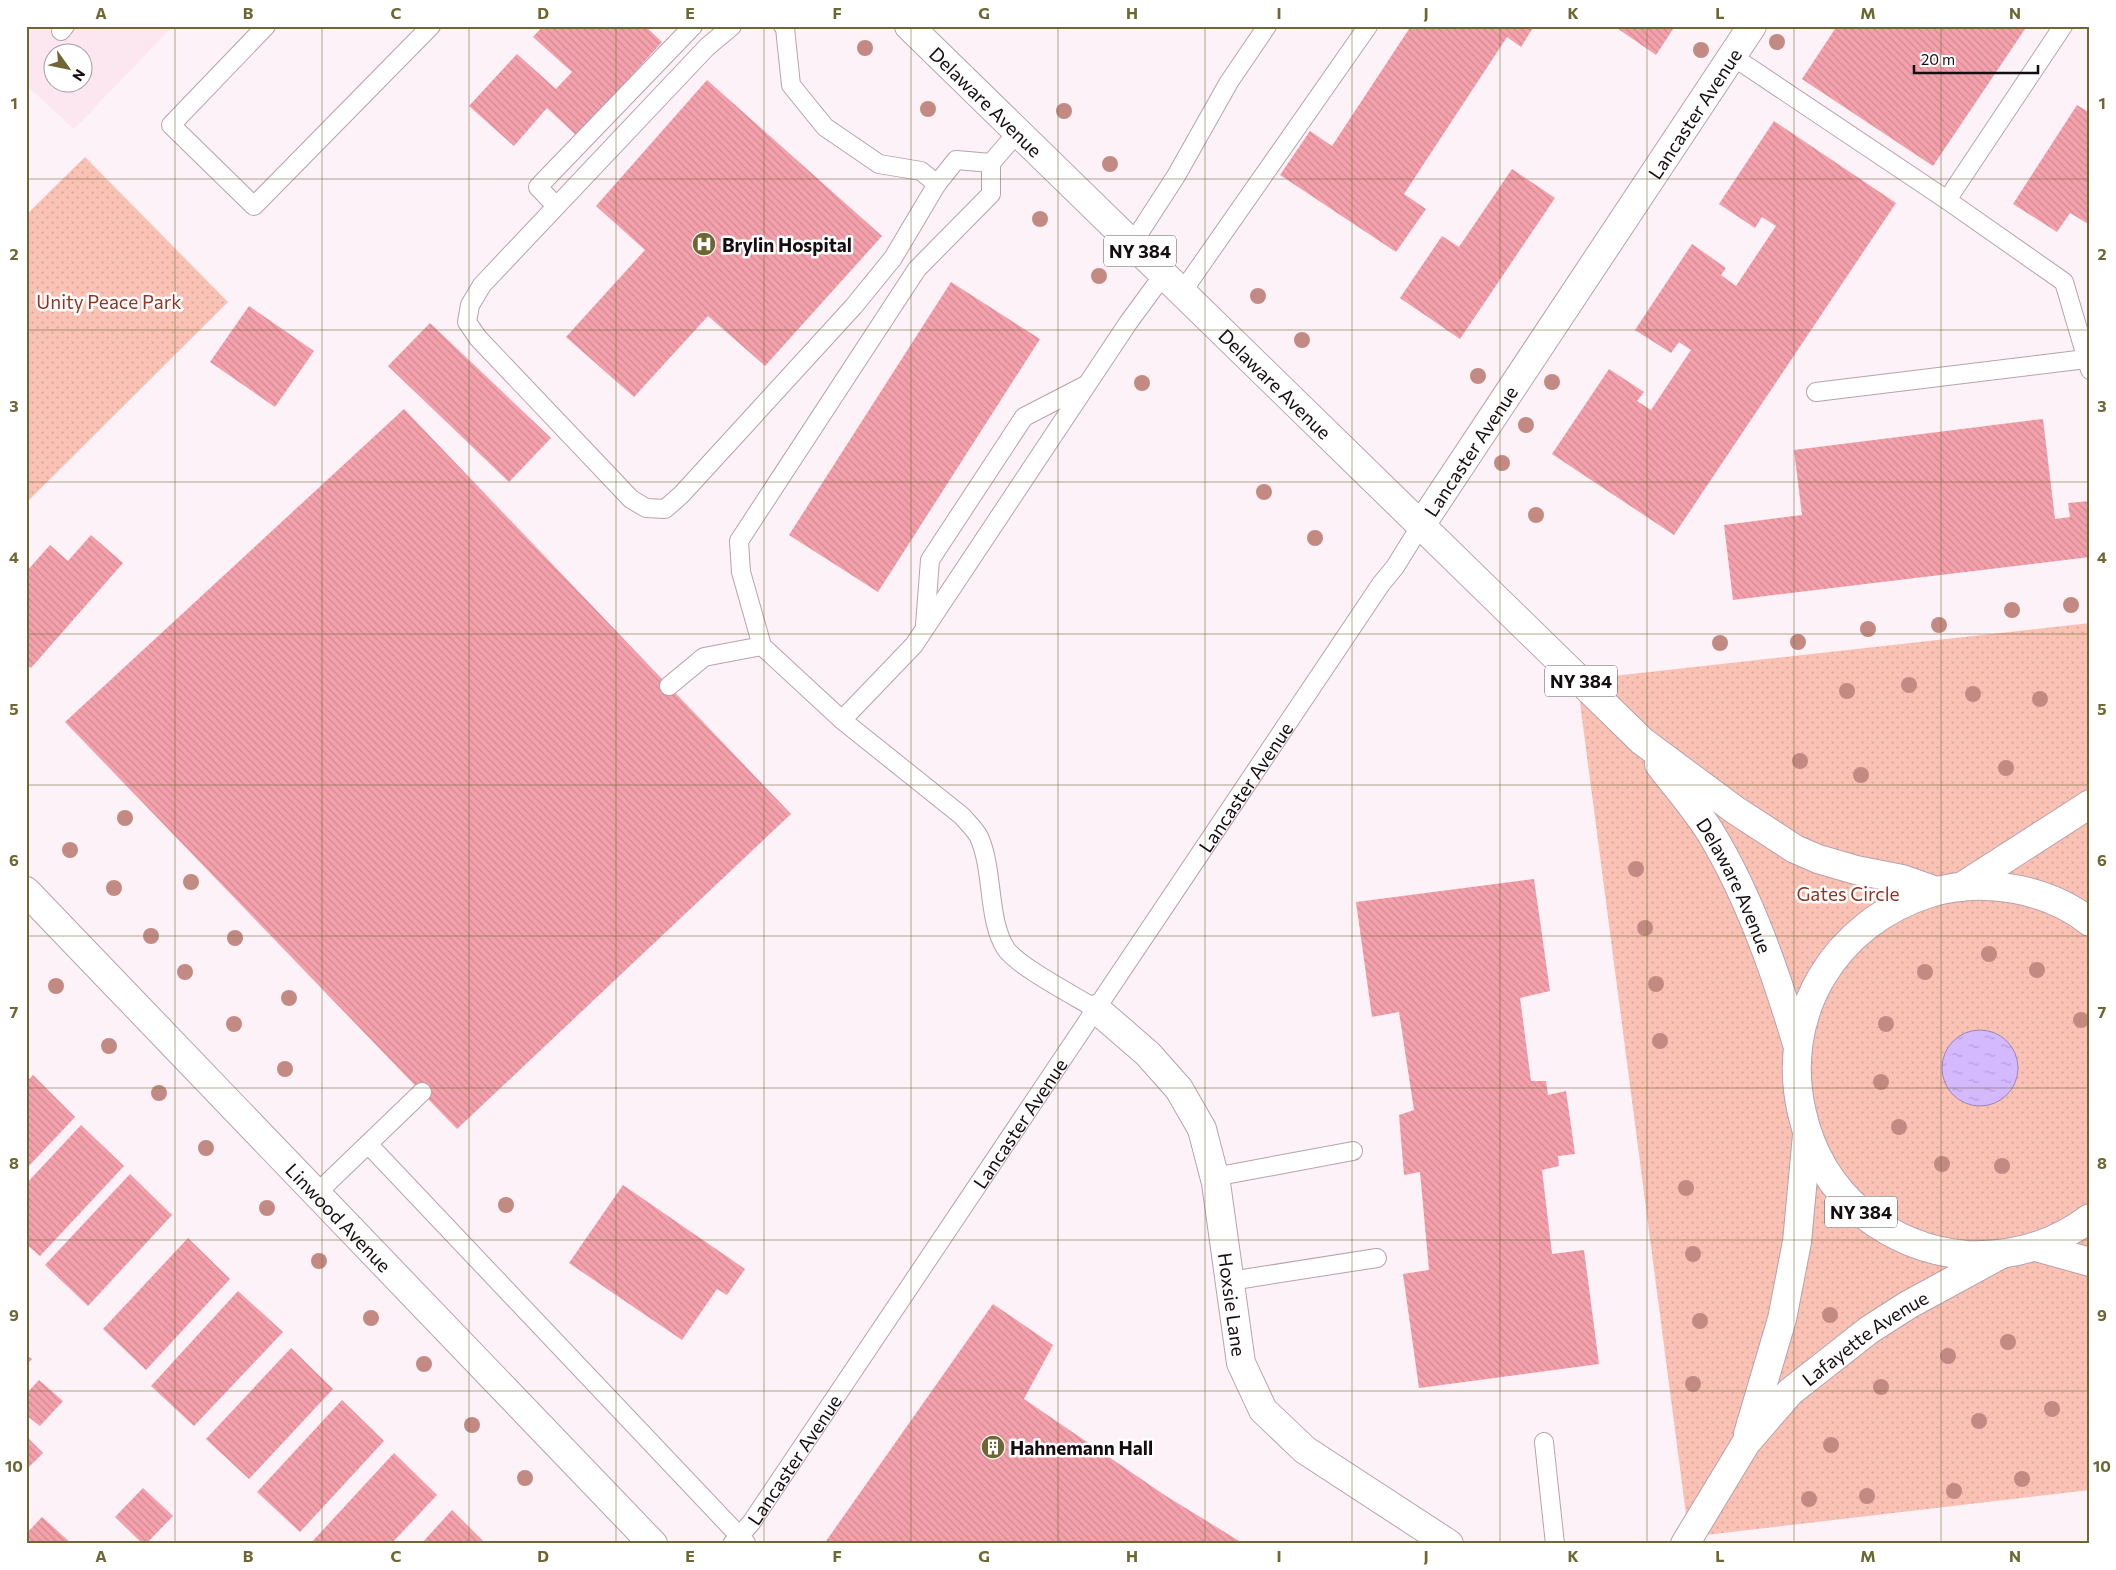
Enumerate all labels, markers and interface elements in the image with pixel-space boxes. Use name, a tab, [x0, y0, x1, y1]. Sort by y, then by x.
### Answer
text: A	[95, 3, 107, 22]
text: B	[243, 3, 254, 22]
text: C	[391, 3, 402, 22]
text: D	[537, 3, 549, 22]
text: E	[685, 3, 695, 22]
text: F	[832, 3, 842, 22]
text: G	[978, 3, 990, 22]
text: H	[1126, 3, 1138, 22]
text: I	[1276, 3, 1282, 22]
text: J	[1423, 3, 1429, 22]
text: K	[1567, 3, 1579, 22]
text: L	[1715, 3, 1725, 22]
text: M	[1860, 3, 1876, 22]
text: N	[2009, 3, 2021, 22]
north arrow	[42, 42, 92, 92]
street label: Delaware Avenue	[925, 42, 1047, 161]
scale bar	[1914, 42, 2037, 74]
street label: Lancaster Avenue	[1642, 44, 1746, 183]
text: 20 m	[1921, 50, 1955, 68]
text: N	[69, 66, 89, 84]
text: 1	[10, 93, 18, 112]
text: 1	[2098, 93, 2106, 112]
hospital icon: Brylin Hospital	[691, 231, 717, 257]
place label: Brylin Hospital	[722, 233, 852, 256]
road number: NY 384	[1104, 236, 1176, 266]
text: 2	[9, 244, 19, 263]
text: 2	[2097, 244, 2107, 263]
park label: Unity Peace Park	[36, 290, 182, 313]
street label: Delaware Avenue	[1215, 324, 1336, 443]
street label: Lancaster Avenue	[1419, 381, 1522, 521]
text: 3	[9, 396, 19, 415]
text: 3	[2097, 396, 2107, 415]
text: 4	[9, 547, 19, 566]
text: 4	[2097, 547, 2107, 566]
road number: NY 384	[1545, 666, 1617, 696]
text: 5	[9, 699, 19, 718]
text: 5	[2097, 699, 2107, 718]
street label: Lancaster Avenue	[1193, 717, 1297, 856]
street label: Delaware Avenue	[1692, 813, 1777, 956]
text: 6	[9, 850, 19, 869]
text: 6	[2097, 850, 2107, 869]
park label: Gates Circle	[1796, 882, 1900, 905]
text: 7	[10, 1002, 19, 1021]
text: 7	[2098, 1002, 2107, 1021]
street label: Lancaster Avenue	[967, 1054, 1071, 1193]
text: 8	[9, 1153, 19, 1172]
text: 8	[2097, 1153, 2107, 1172]
street label: Linwood Avenue	[282, 1158, 397, 1276]
road number: NY 384	[1825, 1196, 1897, 1228]
street label: Hoxsie Lane	[1214, 1251, 1251, 1358]
street label: Lafayette Avenue	[1797, 1285, 1932, 1390]
text: 9	[9, 1305, 19, 1324]
text: 9	[2097, 1305, 2107, 1324]
street label: Lancaster Avenue	[742, 1390, 846, 1529]
building icon: Hahnemann Hall	[980, 1434, 1006, 1460]
place label: Hahnemann Hall	[1010, 1436, 1153, 1459]
text: 10	[5, 1456, 23, 1475]
text: 10	[2093, 1456, 2111, 1475]
text: A	[95, 1546, 107, 1565]
text: B	[243, 1546, 254, 1565]
text: C	[391, 1546, 402, 1565]
text: D	[537, 1546, 549, 1565]
text: E	[685, 1546, 695, 1565]
text: F	[832, 1546, 842, 1565]
text: G	[978, 1546, 990, 1565]
text: H	[1126, 1546, 1138, 1565]
text: I	[1276, 1546, 1282, 1565]
text: J	[1423, 1546, 1429, 1565]
text: K	[1567, 1546, 1579, 1565]
text: L	[1715, 1546, 1725, 1565]
text: M	[1860, 1546, 1876, 1565]
text: N	[2009, 1546, 2021, 1565]

